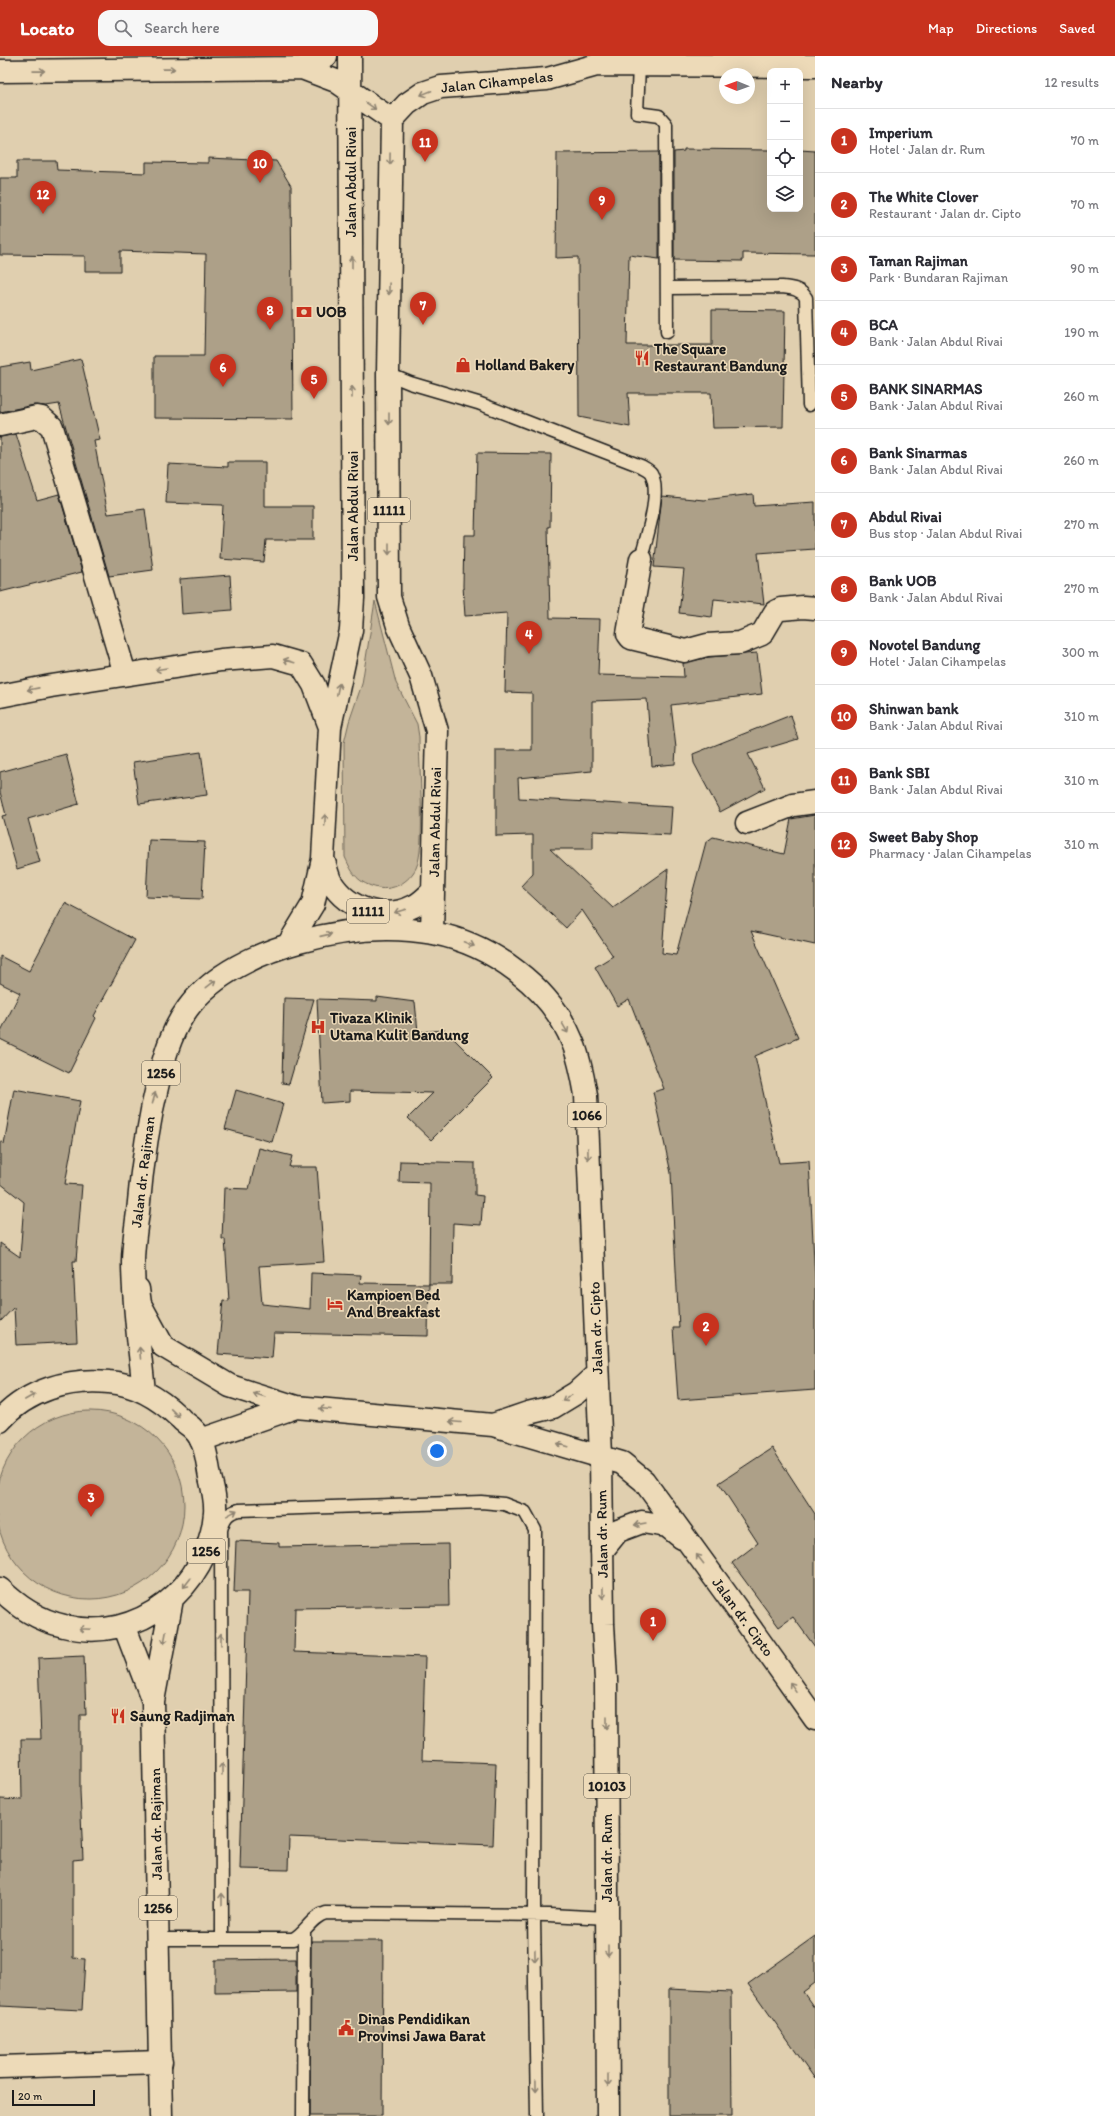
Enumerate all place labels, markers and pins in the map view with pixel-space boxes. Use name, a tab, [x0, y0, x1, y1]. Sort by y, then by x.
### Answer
pin: 11	[412, 129, 438, 162]
pin: 10	[247, 150, 273, 183]
pin: 12	[30, 181, 56, 214]
pin: 9	[589, 187, 615, 220]
pin: 7	[410, 292, 436, 325]
pin: 8	[257, 297, 283, 330]
bank icon: UOB	[295, 303, 313, 321]
place label: UOB	[316, 303, 347, 321]
place label: The Square Restaurant Bandung	[653, 340, 788, 376]
restaurant icon: The Square Restaurant Bandung	[633, 349, 651, 367]
pin: 6	[210, 354, 236, 387]
shop icon: Holland Bakery	[454, 356, 472, 374]
place label: Holland Bakery	[475, 356, 575, 375]
pin: 5	[301, 366, 327, 399]
pin: 4	[516, 621, 542, 654]
place label: Tivaza Klinik Utama Kulit Bandung	[329, 1009, 469, 1045]
hospital icon: Tivaza Klinik Utama Kulit Bandung	[309, 1018, 327, 1036]
place label: Kampioen Bed And Breakfast	[346, 1286, 441, 1321]
hotel icon: Kampioen Bed And Breakfast	[326, 1295, 344, 1313]
pin: 2	[693, 1313, 719, 1346]
pin: 3	[78, 1484, 104, 1517]
pin: 1	[640, 1608, 666, 1641]
restaurant icon: Saung Radjiman	[109, 1707, 127, 1725]
place label: Saung Radjiman	[130, 1707, 235, 1726]
place label: Dinas Pendidikan Provinsi Jawa Barat	[358, 2010, 486, 2045]
public building icon: Dinas Pendidikan Provinsi Jawa Barat	[337, 2019, 355, 2037]

